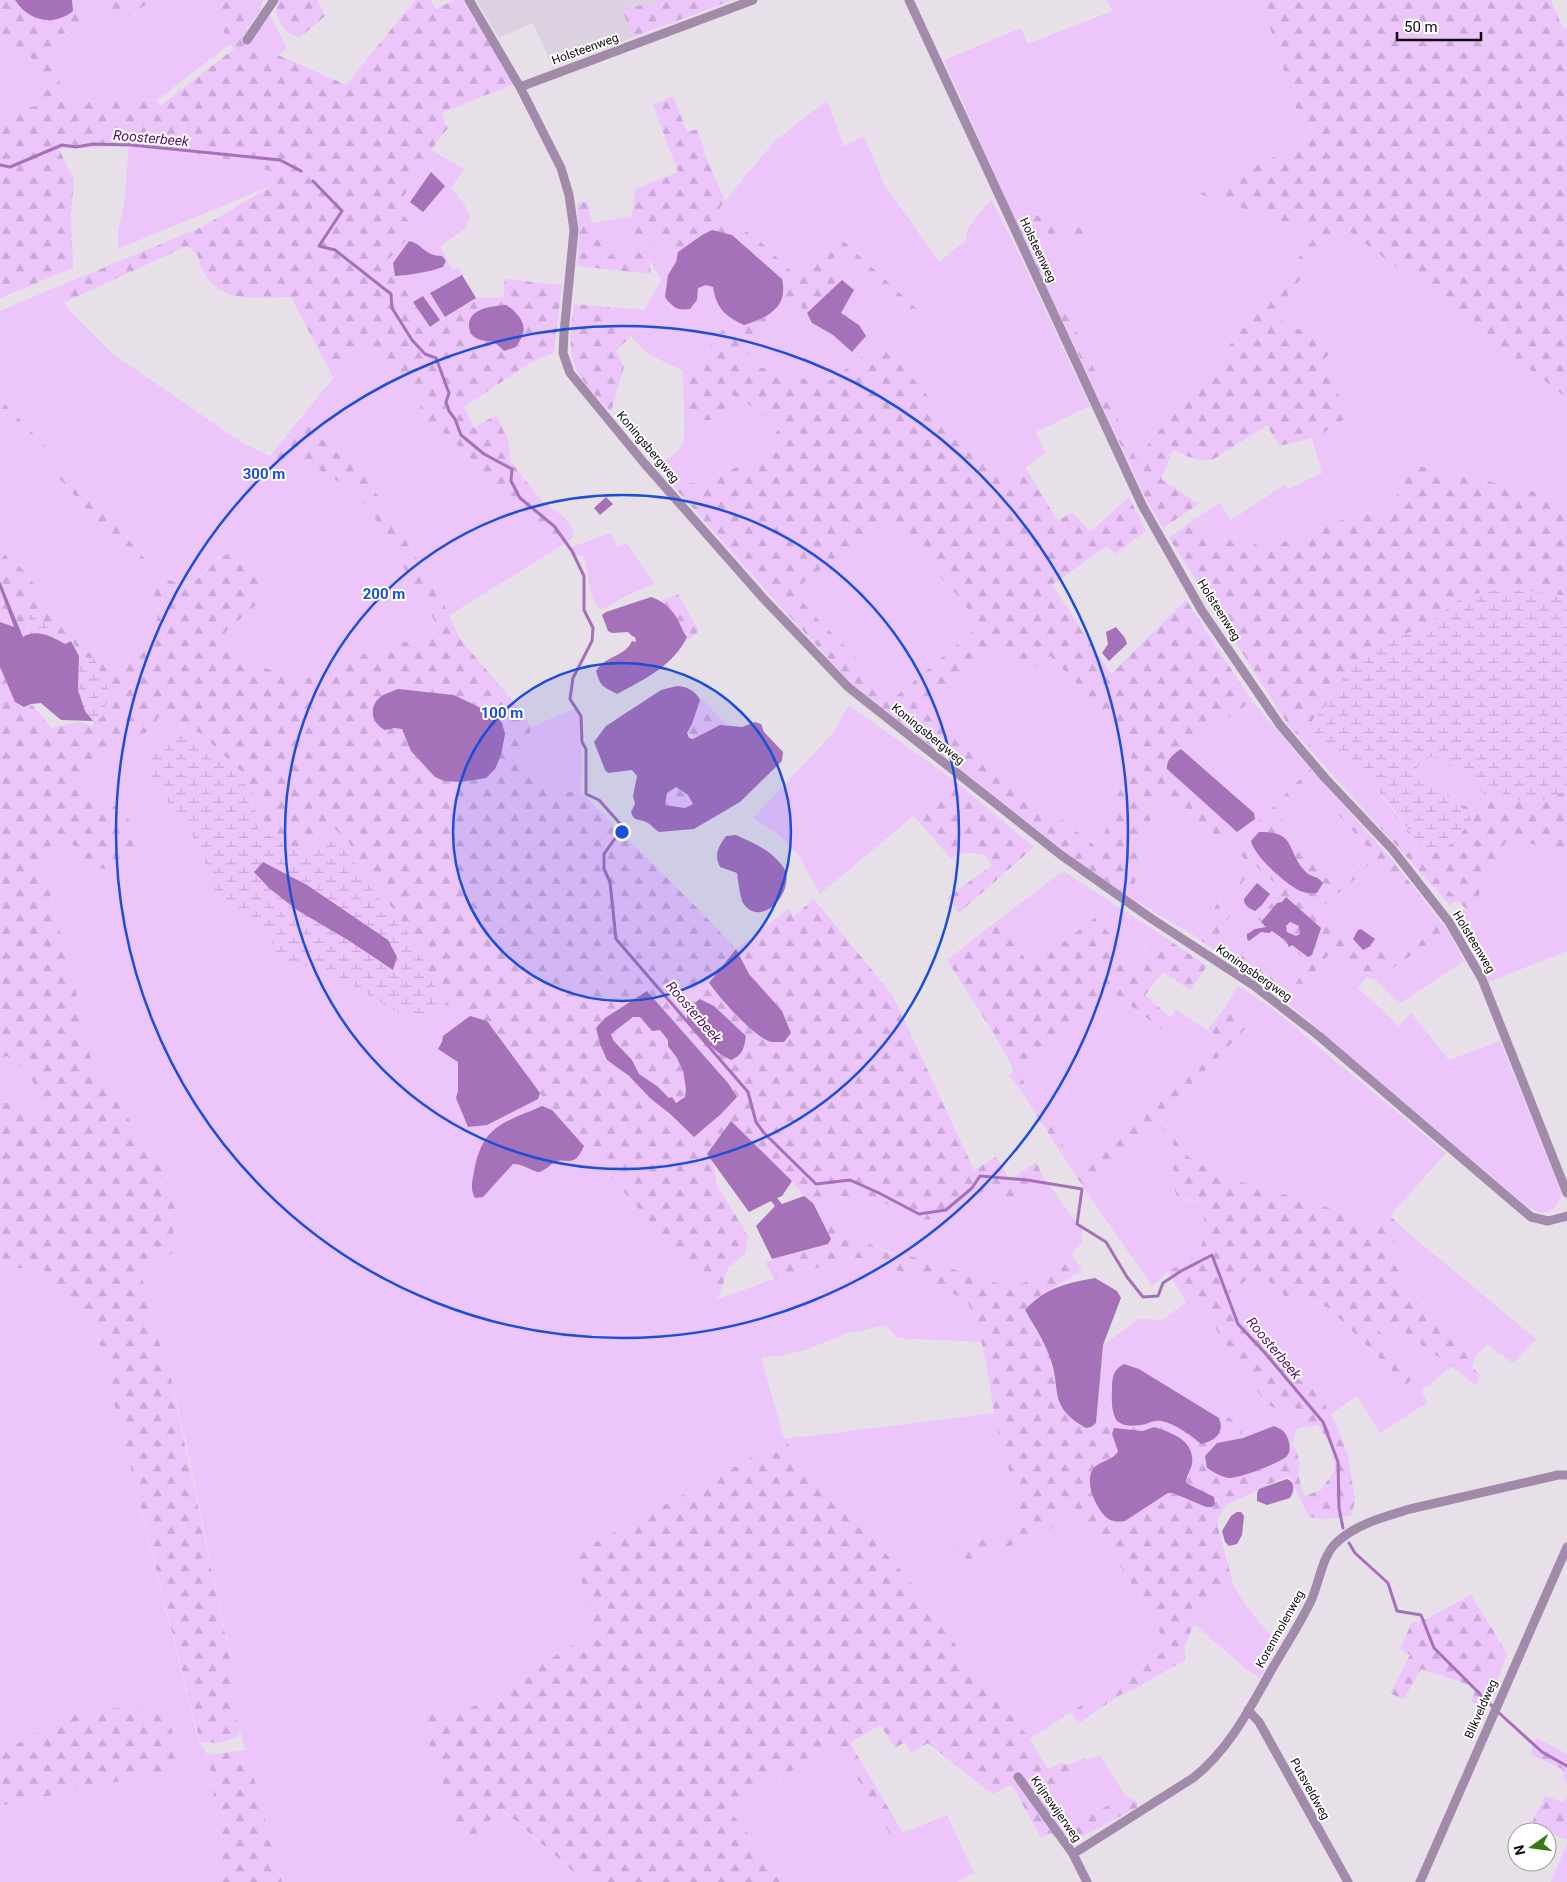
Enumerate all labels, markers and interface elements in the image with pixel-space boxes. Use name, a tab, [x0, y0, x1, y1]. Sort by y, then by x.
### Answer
scale bar	[1397, 10, 1481, 42]
text: 50 m	[1404, 18, 1438, 36]
street label: Holsteenweg	[550, 30, 620, 68]
water label: Roosterbeek	[112, 127, 191, 149]
street label: Holsteenweg	[1017, 215, 1059, 285]
street label: Koningsbergweg	[614, 408, 682, 486]
text: 300 m	[243, 465, 285, 483]
street label: Holsteenweg	[1195, 577, 1243, 643]
text: 200 m	[363, 585, 405, 603]
street label: Koningsbergweg	[889, 700, 967, 768]
text: 100 m	[481, 704, 523, 722]
centre of rings	[613, 823, 631, 841]
street label: Holsteenweg	[1450, 908, 1498, 976]
street label: Koningsbergweg	[1213, 942, 1295, 1004]
water label: Roosterbeek	[663, 978, 726, 1047]
water label: Roosterbeek	[1243, 1314, 1305, 1383]
street label: Korenmolenweg	[1253, 1588, 1307, 1670]
street label: Blikveldweg	[1462, 1677, 1500, 1741]
street label: Putsveldweg	[1287, 1756, 1333, 1822]
street label: Krijnswijerweg	[1028, 1773, 1084, 1845]
north arrow	[1507, 1822, 1557, 1872]
text: N	[1510, 1843, 1528, 1857]

